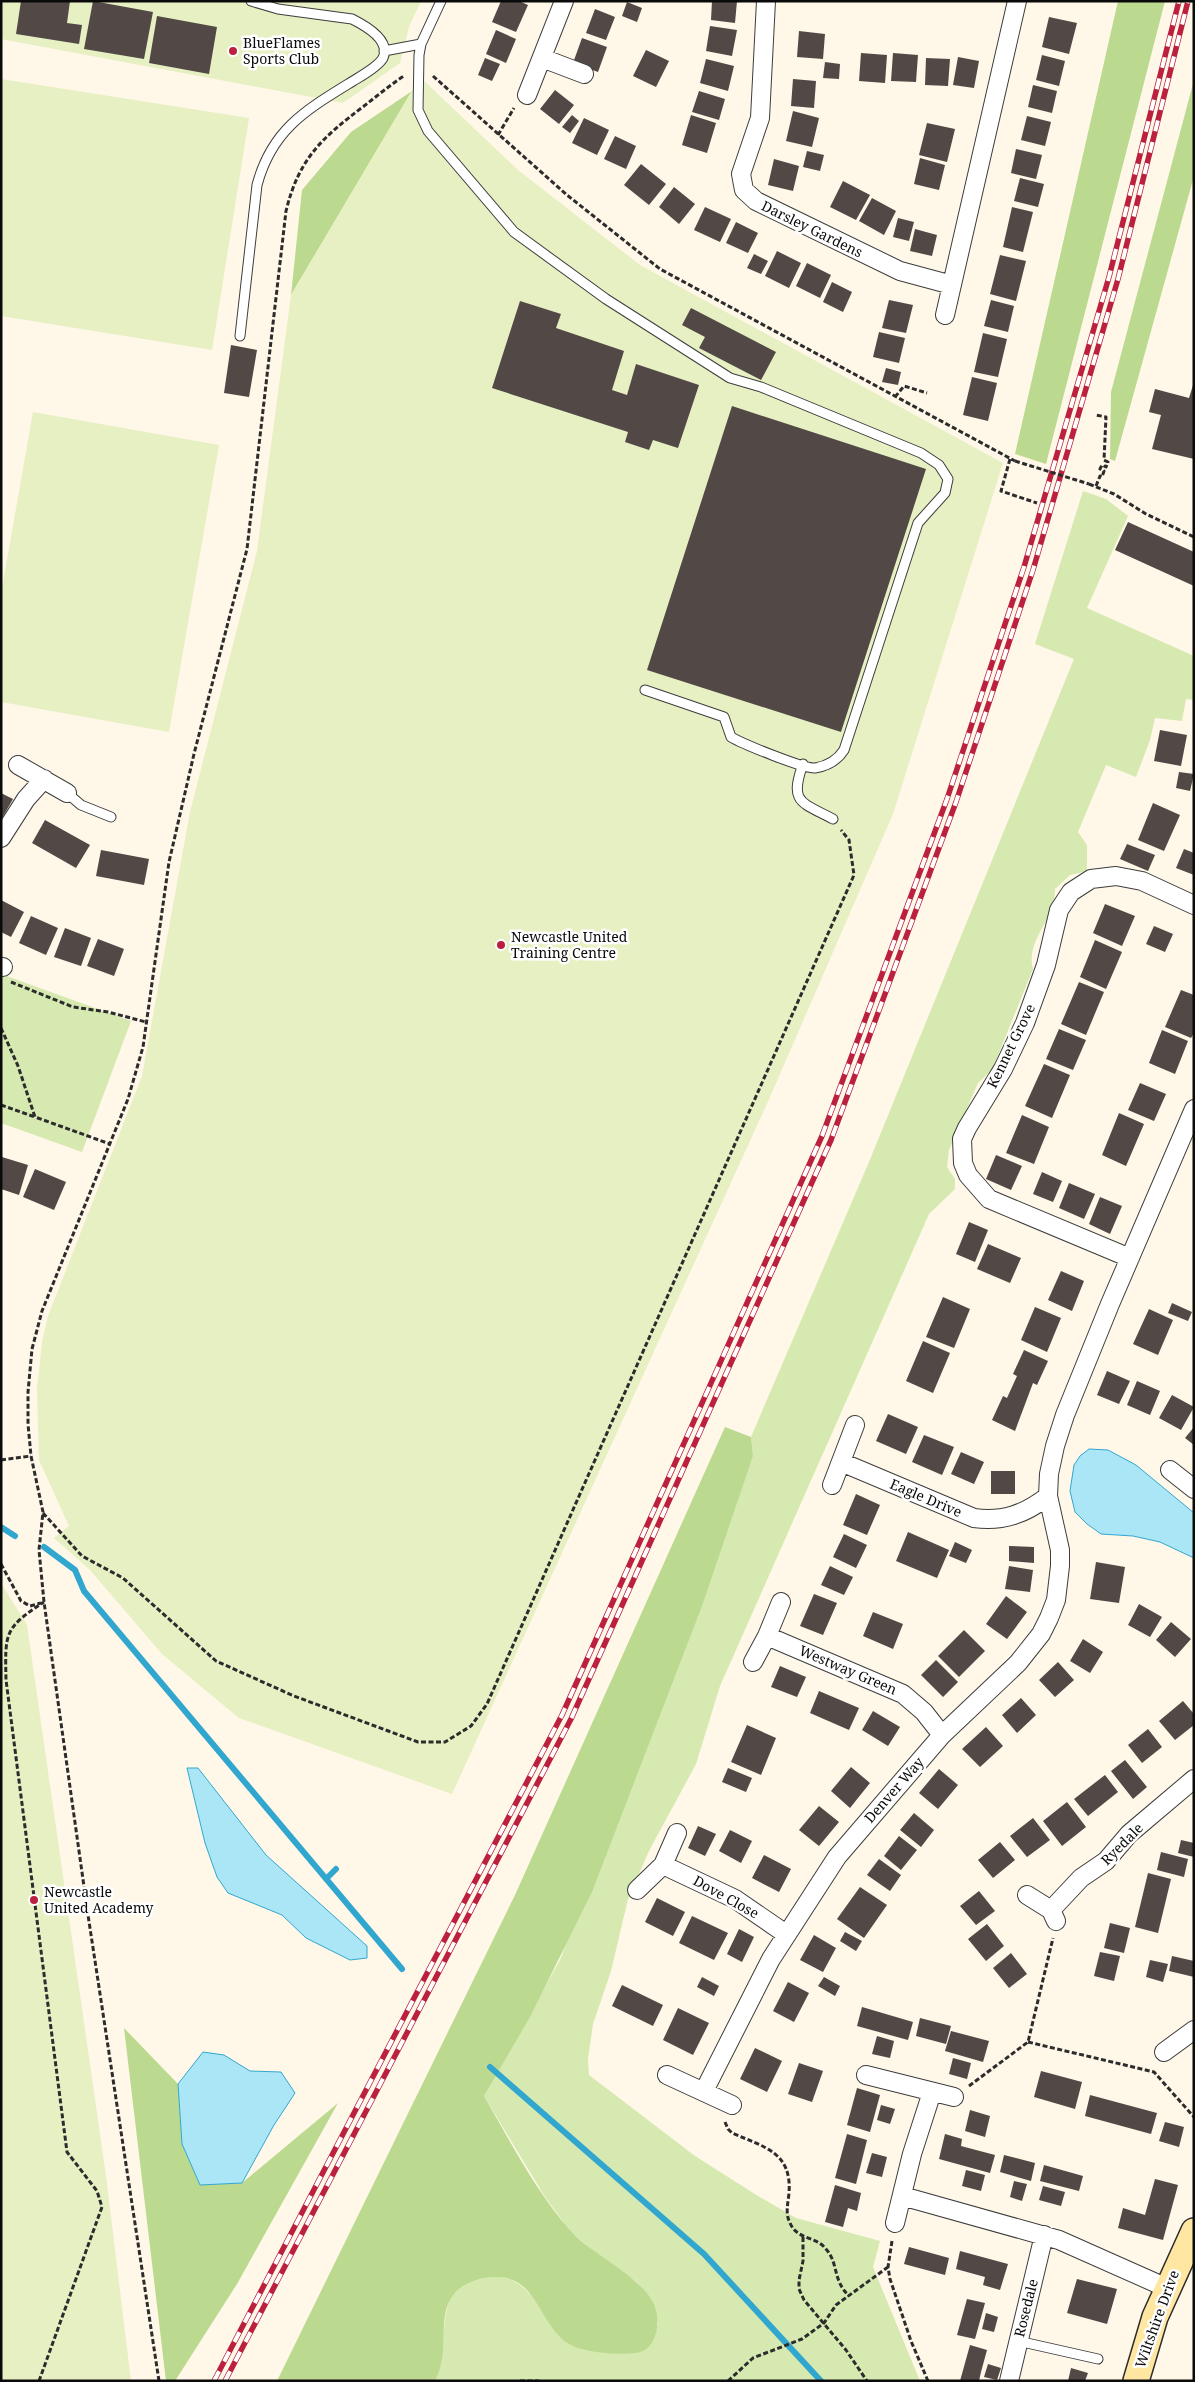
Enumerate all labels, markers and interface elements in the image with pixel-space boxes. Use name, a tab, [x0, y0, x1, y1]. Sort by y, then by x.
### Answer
place label: BlueFlames Sports Club	[243, 33, 320, 68]
marker: BlueFlames Sports Club	[227, 45, 239, 57]
street label: Darsley Gardens	[759, 196, 866, 261]
place label: Newcastle United Training Centre	[511, 927, 628, 962]
marker: Newcastle United Training Centre	[495, 939, 507, 951]
street label: Kennet Grove	[982, 1001, 1039, 1091]
street label: Eagle Drive	[887, 1474, 965, 1521]
street label: Westway Green	[796, 1640, 900, 1699]
street label: Denver Way	[860, 1753, 928, 1827]
street label: Ryedale	[1096, 1818, 1147, 1869]
street label: Dove Close	[690, 1871, 762, 1922]
place label: Newcastle United Academy	[44, 1882, 154, 1917]
marker: Newcastle United Academy	[28, 1894, 40, 1906]
street label: Wiltshire Drive	[1130, 2267, 1183, 2370]
street label: Rosedale	[1009, 2277, 1042, 2339]

